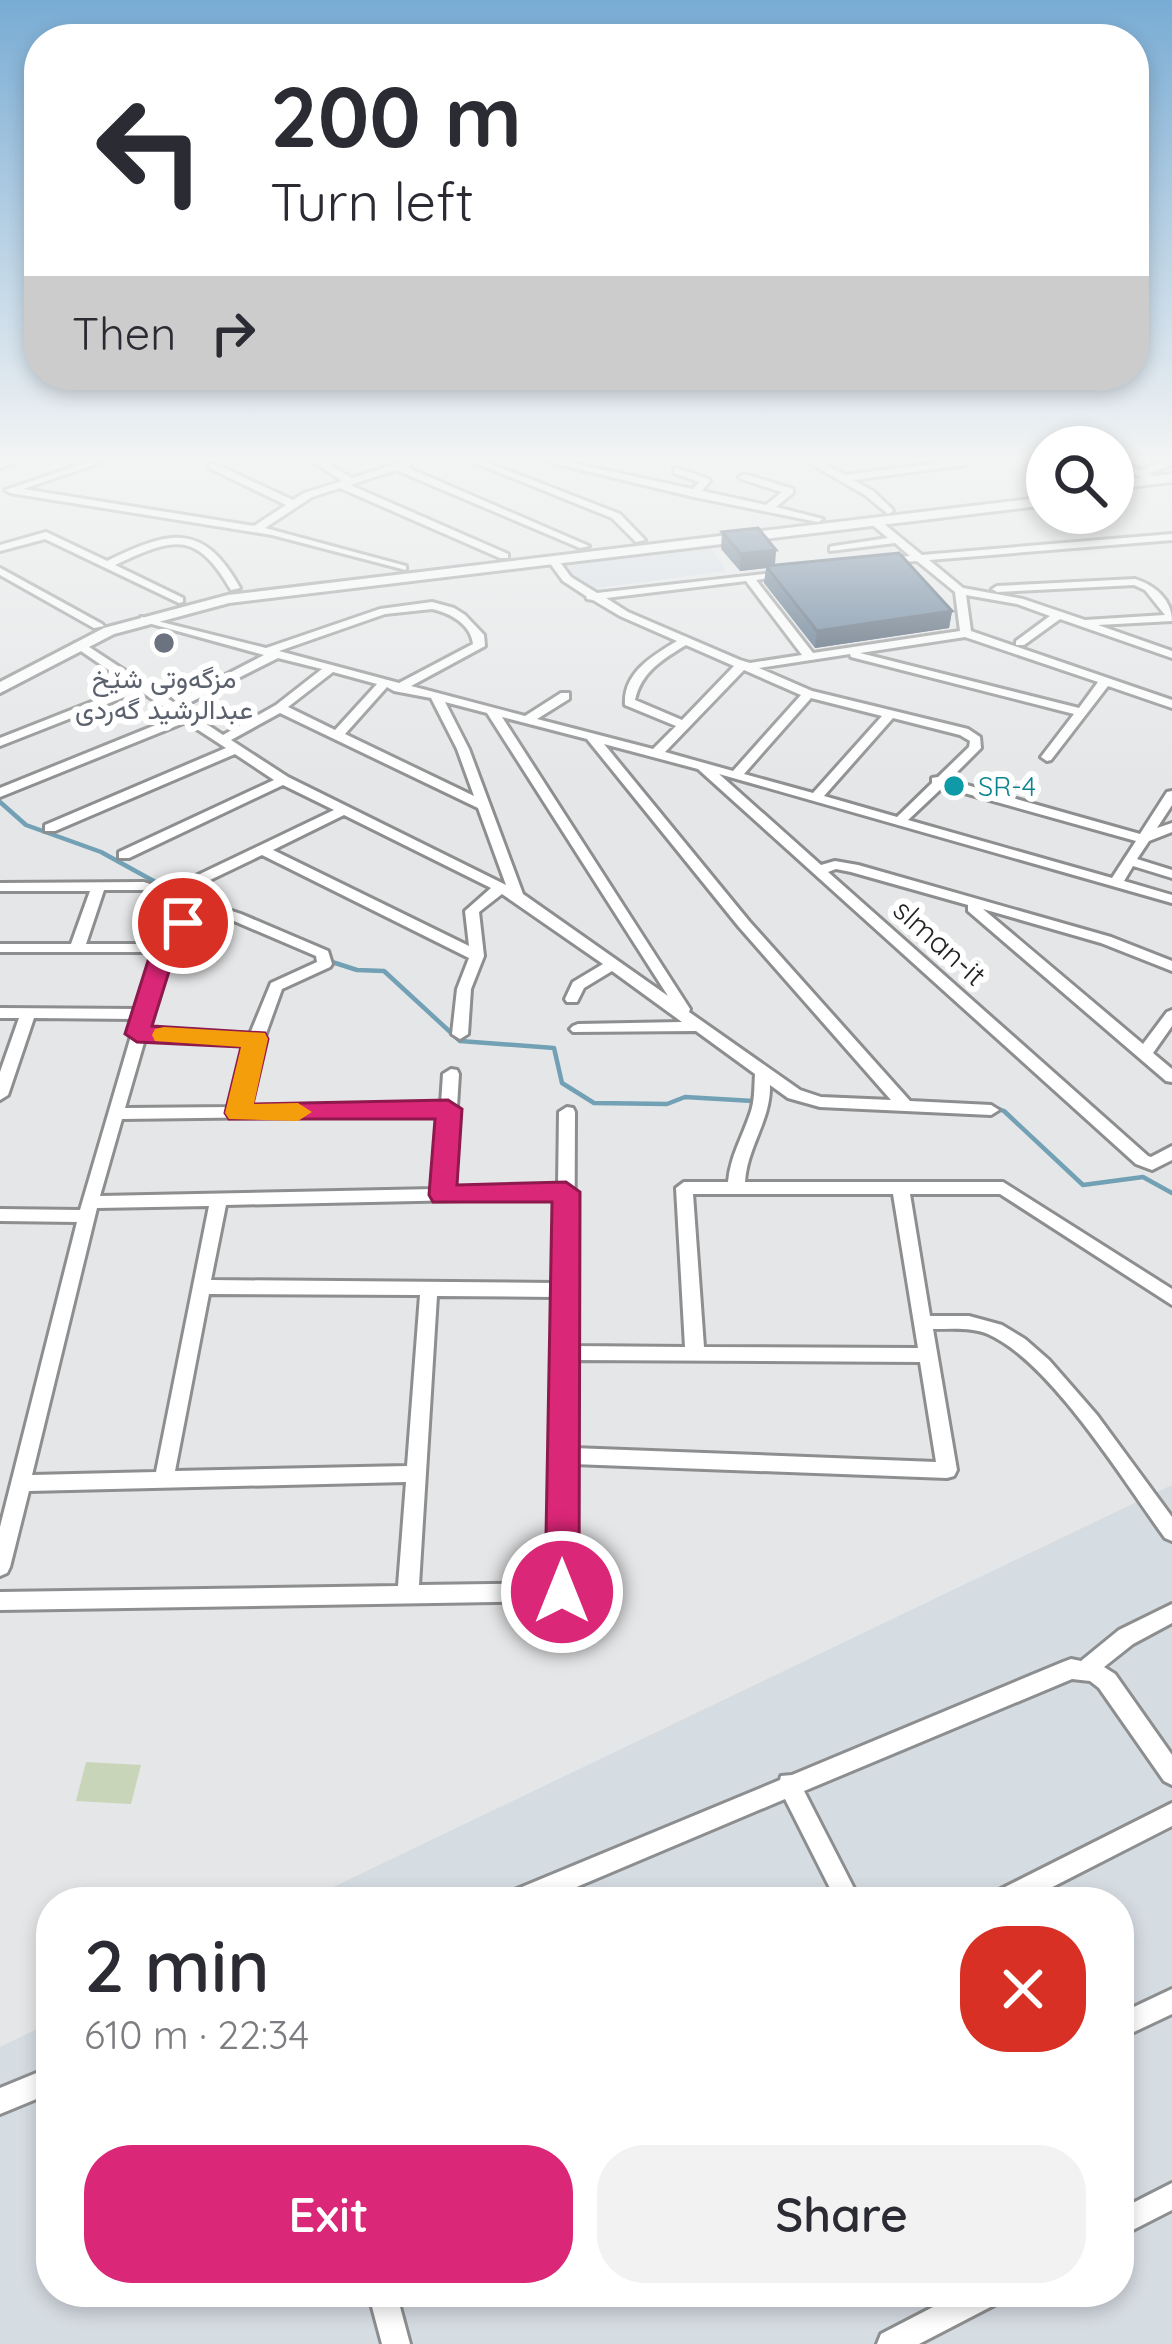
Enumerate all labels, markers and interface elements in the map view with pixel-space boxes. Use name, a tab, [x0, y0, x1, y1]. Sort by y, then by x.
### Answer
text: 200 m	[270, 63, 522, 168]
icon: left	[72, 72, 228, 228]
text: Turn left	[270, 167, 474, 235]
icon: right	[200, 300, 266, 366]
text: Then	[72, 305, 176, 361]
map controls	[1026, 426, 1134, 534]
button: search	[1026, 426, 1134, 534]
marker: مزگەوتی شێخ عبدالرشید گەردی	[151, 630, 177, 656]
place label: مزگەوتی شێخ عبدالرشید گەردی	[75, 661, 253, 727]
place label: SR-4	[978, 769, 1036, 803]
marker: SR-4	[941, 773, 967, 799]
pin	[132, 872, 234, 974]
icon: arrive	[150, 890, 216, 956]
street label: slman-it	[886, 890, 994, 994]
position arrow	[499, 1529, 625, 1655]
text: 2 min	[84, 1920, 270, 2010]
button: close	[960, 1926, 1086, 2052]
text: 610 m · 22:34	[84, 2010, 309, 2059]
button: Exit	[84, 2145, 573, 2283]
button: Share	[597, 2145, 1086, 2283]

